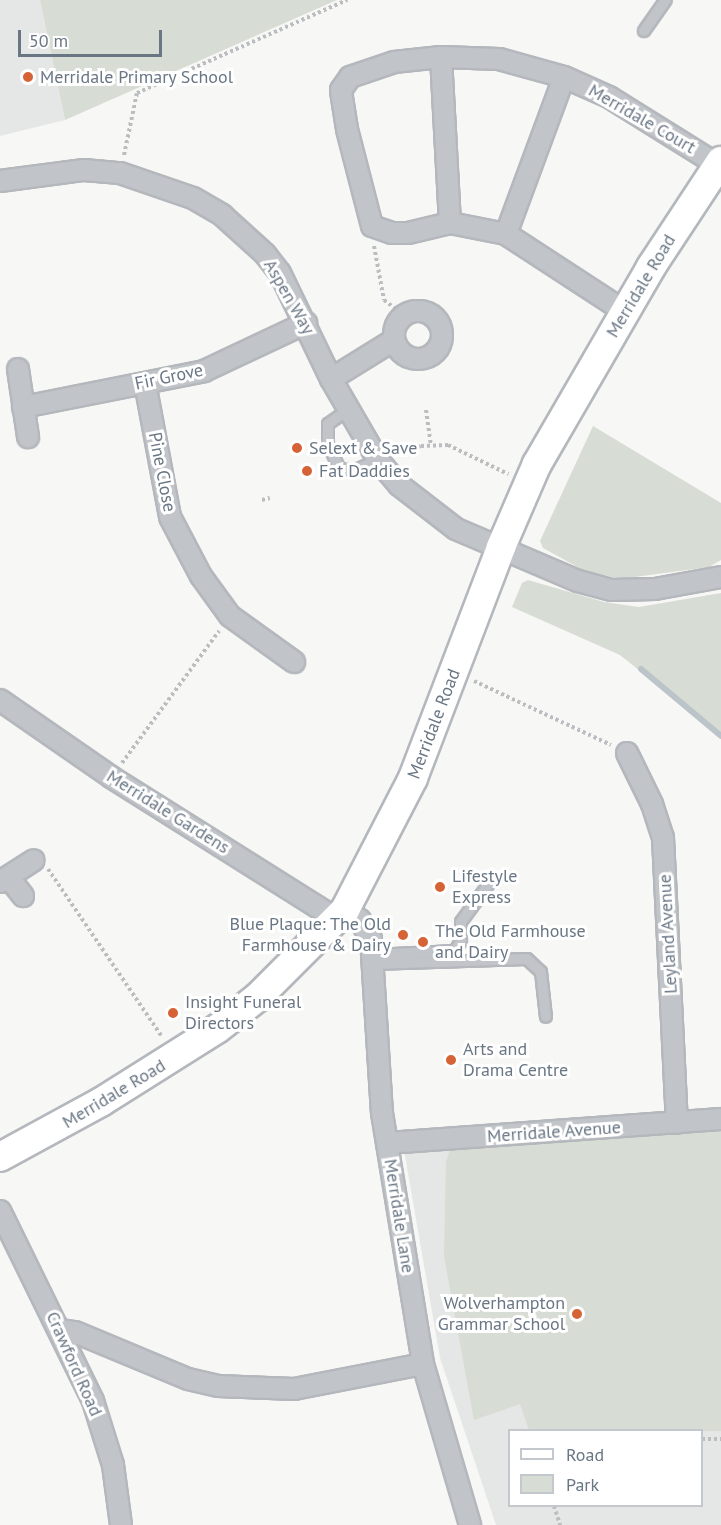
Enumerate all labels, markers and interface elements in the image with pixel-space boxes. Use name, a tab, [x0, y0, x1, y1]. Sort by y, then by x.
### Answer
scale bar	[21, 18, 165, 56]
text: 50 m	[29, 29, 68, 52]
place label: Merridale Primary School	[40, 66, 234, 88]
marker: Merridale Primary School	[21, 70, 35, 84]
street label: Merridale Court	[585, 80, 699, 158]
street label: Merridale Road	[602, 231, 680, 341]
street label: Aspen Way	[259, 256, 319, 338]
street label: Fir Grove	[133, 359, 205, 395]
street label: Pine Close	[144, 430, 180, 514]
place label: Selext & Save	[309, 437, 417, 459]
marker: Selext & Save	[290, 441, 304, 455]
place label: Fat Daddies	[319, 460, 410, 482]
marker: Fat Daddies	[300, 464, 314, 478]
street label: Merridale Road	[403, 666, 465, 782]
street label: Merridale Gardens	[103, 766, 233, 858]
place label: Lifestyle Express	[452, 866, 517, 908]
street label: Leyland Avenue	[654, 873, 682, 995]
marker: Lifestyle Express	[433, 880, 447, 894]
place label: Blue Plaque: The Old Farmhouse & Dairy	[229, 914, 391, 956]
place label: The Old Farmhouse and Dairy	[435, 921, 586, 964]
marker: Blue Plaque: The Old Farmhouse & Dairy	[396, 928, 410, 942]
marker: The Old Farmhouse and Dairy	[416, 935, 430, 949]
place label: Insight Funeral Directors	[185, 992, 301, 1034]
marker: Insight Funeral Directors	[166, 1006, 180, 1020]
place label: Arts and Drama Centre	[463, 1039, 568, 1082]
marker: Arts and Drama Centre	[444, 1053, 458, 1067]
street label: Merridale Road	[59, 1055, 169, 1133]
street label: Merridale Avenue	[486, 1117, 622, 1147]
street label: Merridale Lane	[379, 1157, 419, 1275]
place label: Wolverhampton Grammar School	[438, 1293, 565, 1336]
marker: Wolverhampton Grammar School	[570, 1307, 584, 1321]
street label: Crawford Road	[41, 1308, 107, 1420]
legend	[508, 1429, 703, 1507]
text: Road	[566, 1443, 604, 1466]
text: Park	[566, 1473, 599, 1496]

